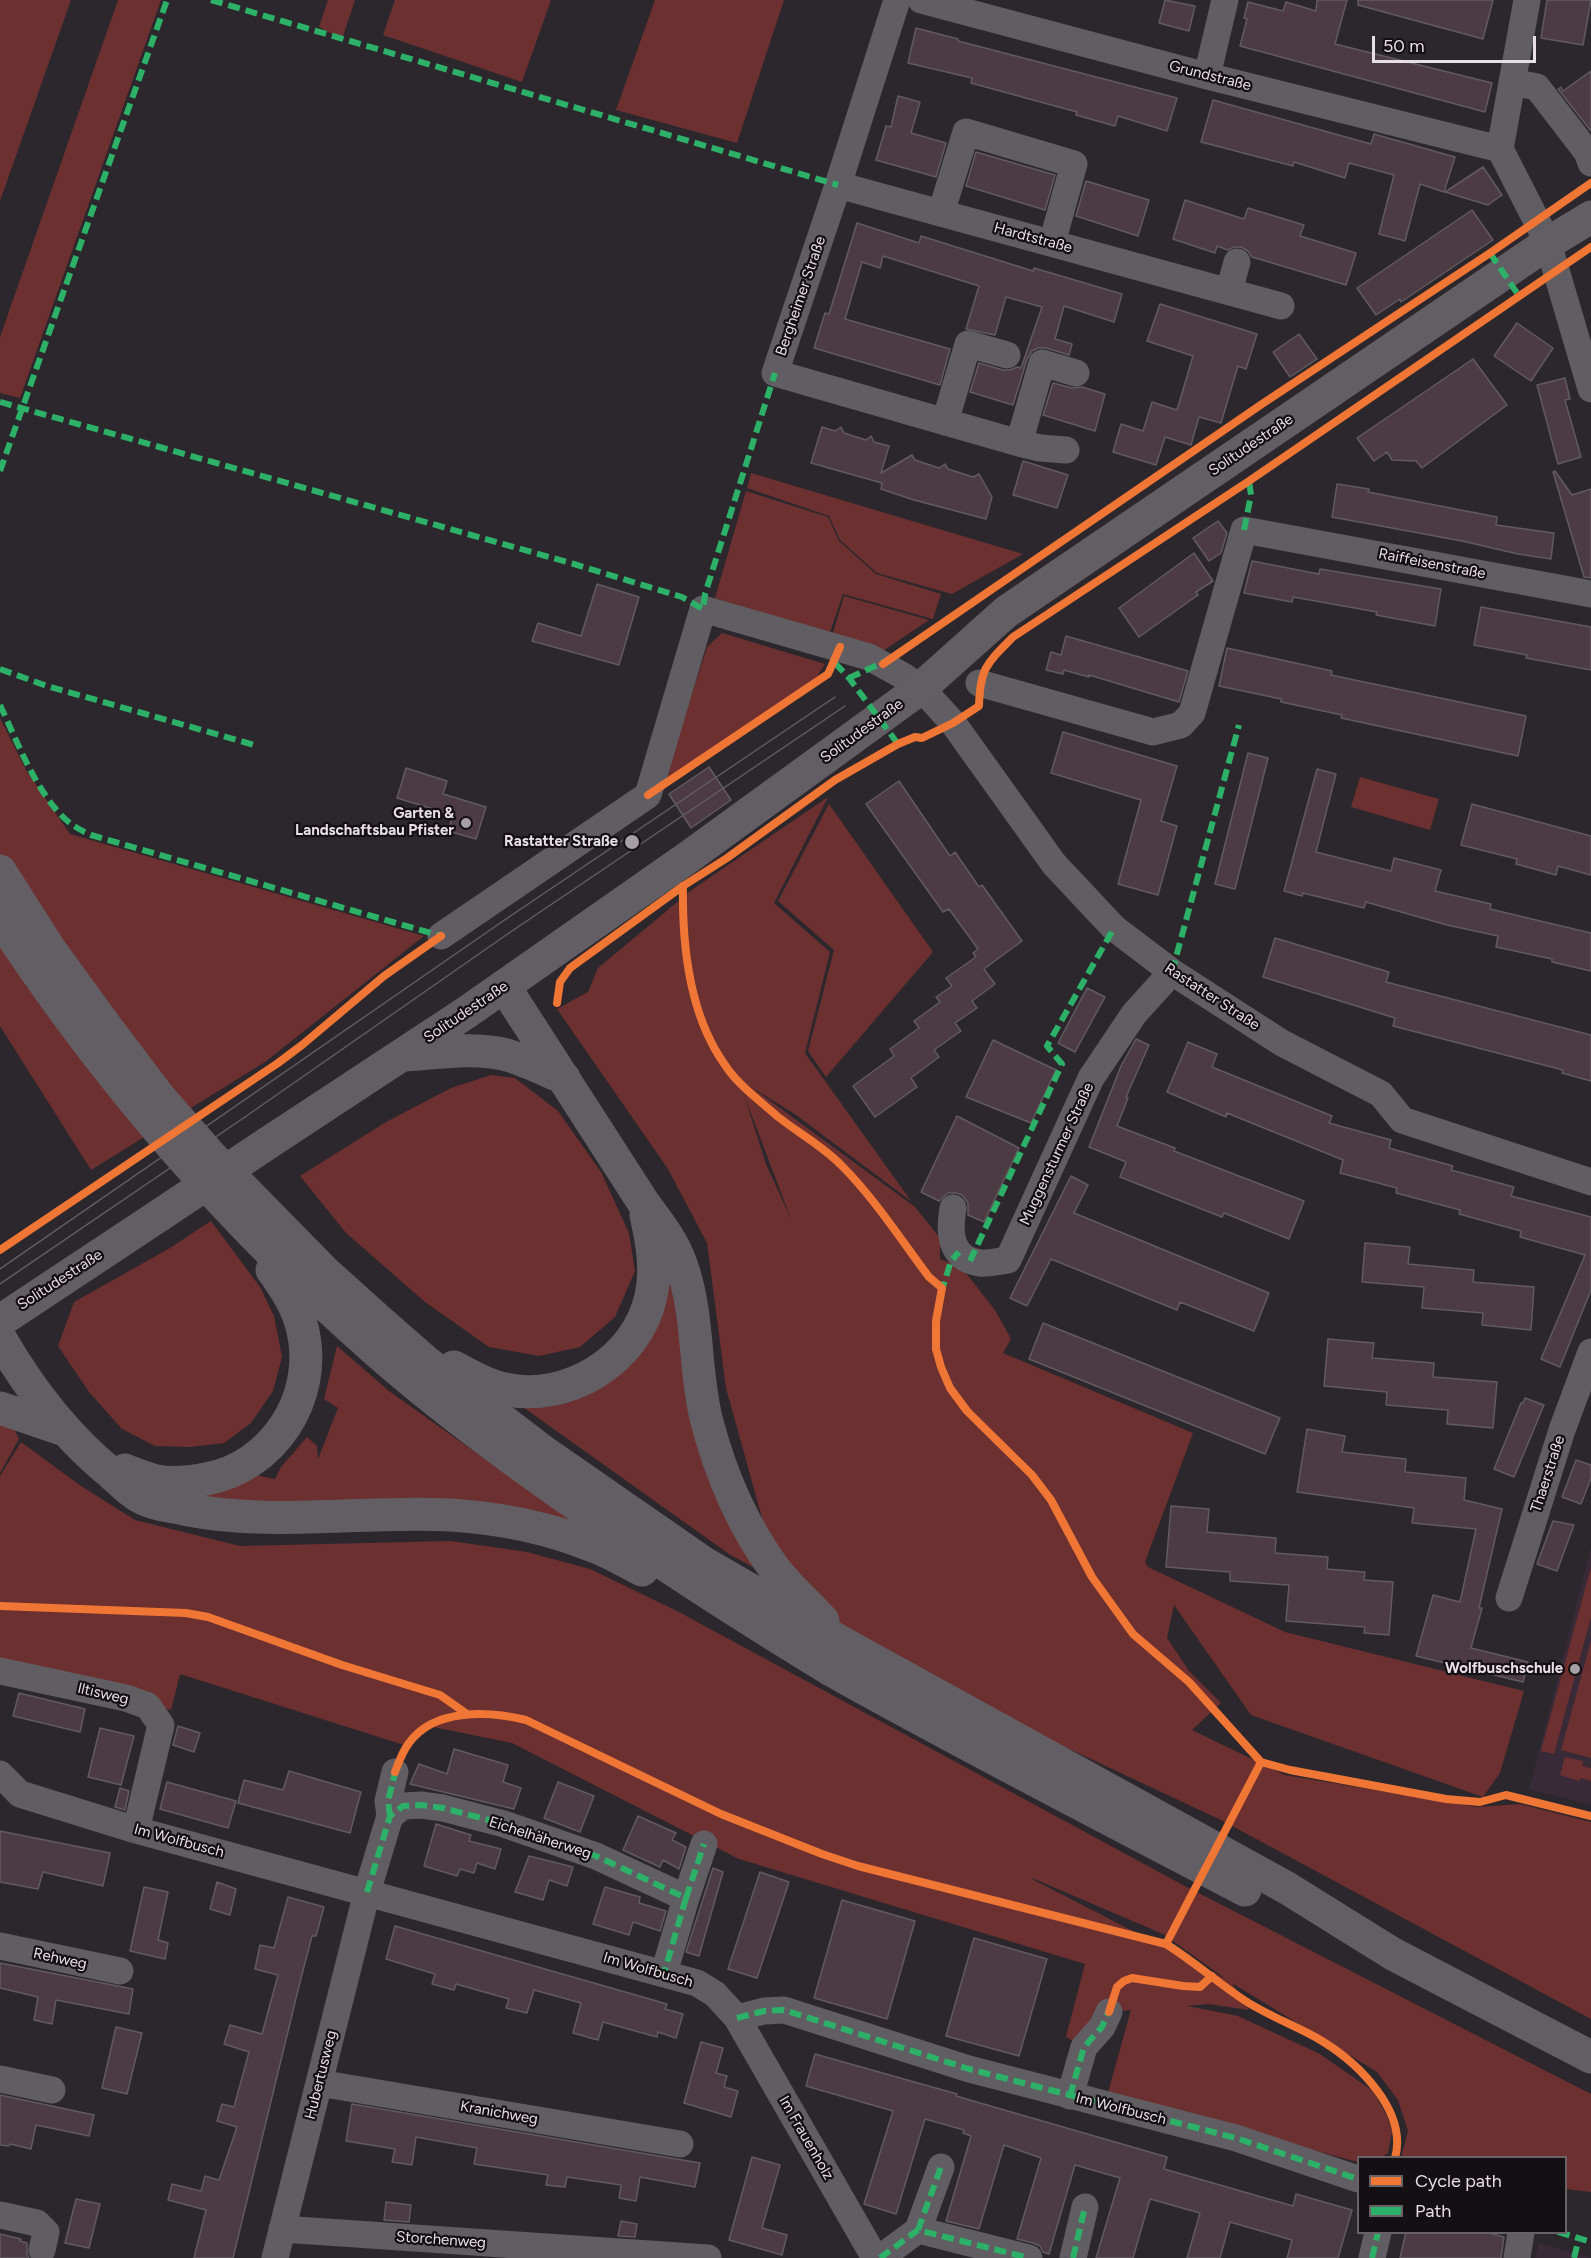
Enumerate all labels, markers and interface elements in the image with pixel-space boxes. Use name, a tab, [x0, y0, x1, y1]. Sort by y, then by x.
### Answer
scale bar	[1375, 24, 1538, 62]
text: 50 m	[1383, 35, 1425, 57]
street label: Grundstraße	[1167, 57, 1253, 95]
street label: Hardtstraße	[992, 219, 1074, 257]
street label: Bergheimer Straße	[772, 234, 830, 358]
street label: Solitudestraße	[1205, 410, 1297, 480]
street label: Raiffeisenstraße	[1377, 545, 1487, 583]
street label: Solitudestraße	[817, 695, 907, 767]
place label: Garten & Landschaftsbau Pfister	[295, 805, 454, 840]
marker: Garten & Landschaftsbau Pfister	[459, 816, 473, 830]
place label: Rastatter Straße	[504, 833, 618, 851]
marker: Rastatter Straße	[623, 833, 641, 851]
street label: Rastatter Straße	[1161, 960, 1263, 1034]
street label: Solitudestraße	[420, 977, 512, 1047]
street label: Muggensturmer Straße	[1016, 1080, 1098, 1228]
street label: Solitudestraße	[14, 1246, 106, 1314]
street label: Thaerstraße	[1527, 1433, 1569, 1515]
place label: Wolfbuschschule	[1445, 1660, 1563, 1678]
marker: Wolfbuschschule	[1568, 1662, 1582, 1676]
street label: Iltisweg	[76, 1679, 130, 1709]
street label: Eichelhäherweg	[487, 1813, 593, 1863]
street label: Im Wolfbusch	[132, 1820, 226, 1862]
street label: Rehweg	[32, 1945, 88, 1973]
street label: Im Wolfbusch	[601, 1949, 695, 1991]
street label: Hubertusweg	[301, 2029, 341, 2121]
street label: Im Wolfbusch	[1074, 2089, 1168, 2129]
street label: Im Frauenholz	[775, 2093, 837, 2183]
street label: Kranichweg	[459, 2097, 539, 2129]
legend	[1357, 2156, 1567, 2234]
text: Cycle path	[1415, 2170, 1502, 2192]
text: Path	[1415, 2200, 1451, 2222]
street label: Storchenweg	[395, 2228, 487, 2252]

